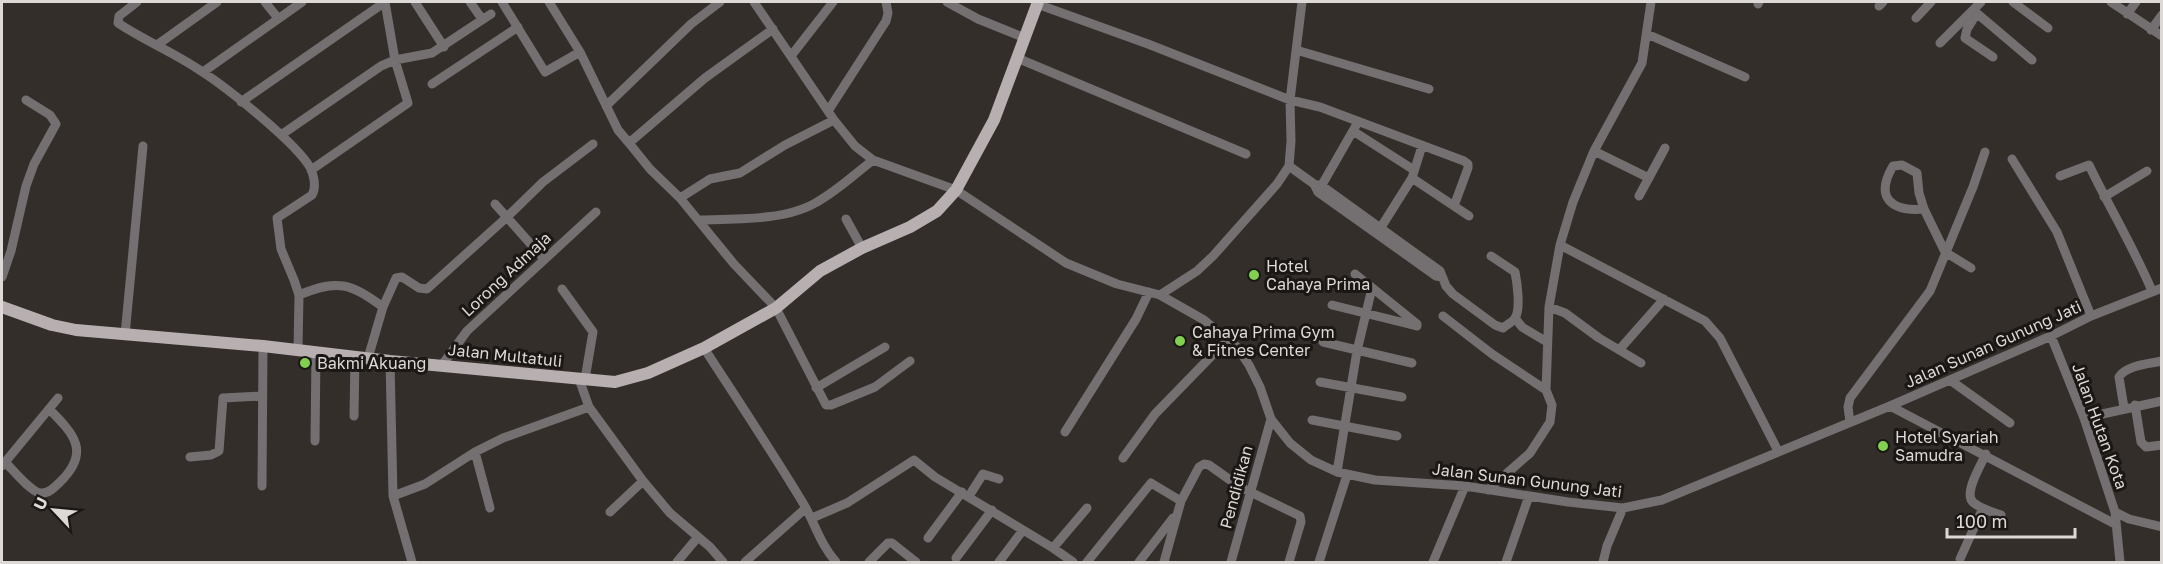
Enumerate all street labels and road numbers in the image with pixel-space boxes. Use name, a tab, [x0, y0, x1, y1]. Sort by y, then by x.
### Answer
street label: Lorong Admaja	[457, 228, 555, 320]
street label: Jalan Sunan Gunung Jati	[1902, 296, 2084, 392]
street label: Jalan Multatuli	[447, 339, 563, 371]
street label: Jalan Hutan Kota	[2068, 360, 2132, 492]
street label: Pendidikan	[1215, 443, 1257, 531]
street label: Jalan Sunan Gunung Jati	[1431, 458, 1623, 502]

